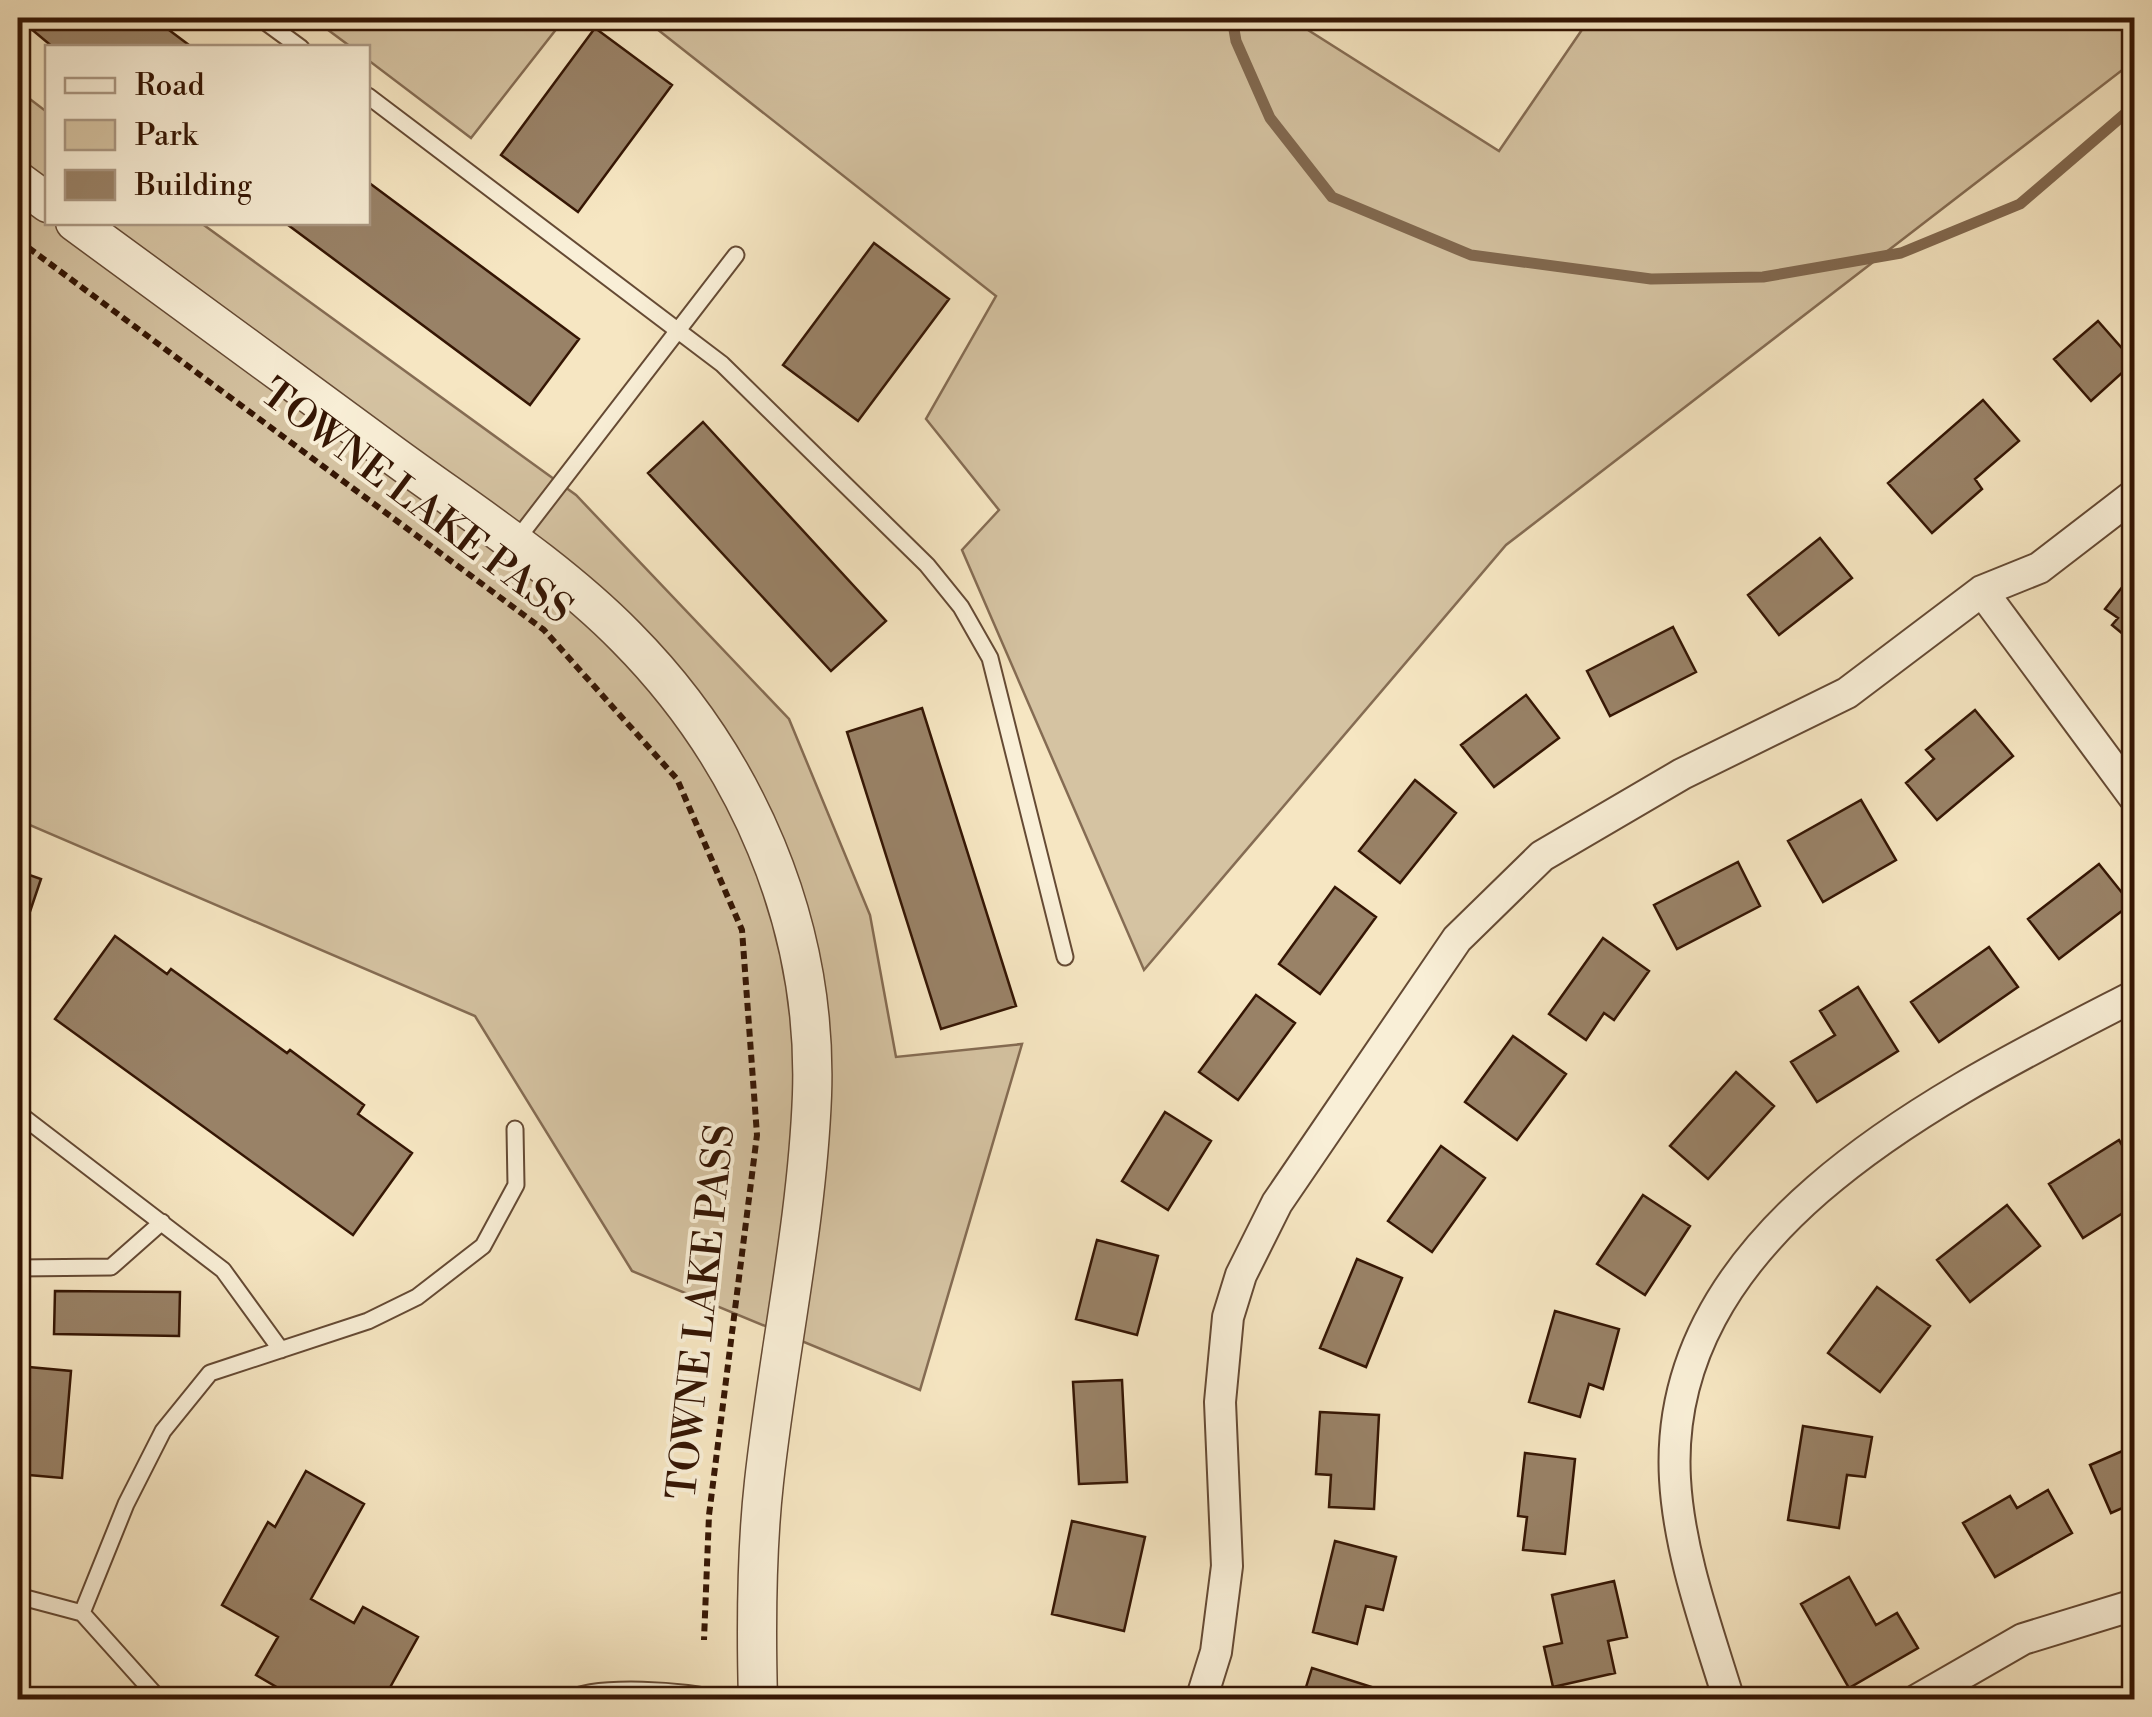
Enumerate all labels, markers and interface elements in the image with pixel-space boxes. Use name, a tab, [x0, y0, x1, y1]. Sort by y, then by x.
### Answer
legend	[45, 45, 370, 225]
text: Road	[135, 67, 205, 105]
text: Park	[135, 117, 199, 155]
text: Building	[134, 167, 253, 205]
street label: TOWNE LAKE PASS	[250, 369, 582, 635]
street label: TOWNE LAKE PASS	[657, 1122, 747, 1502]

